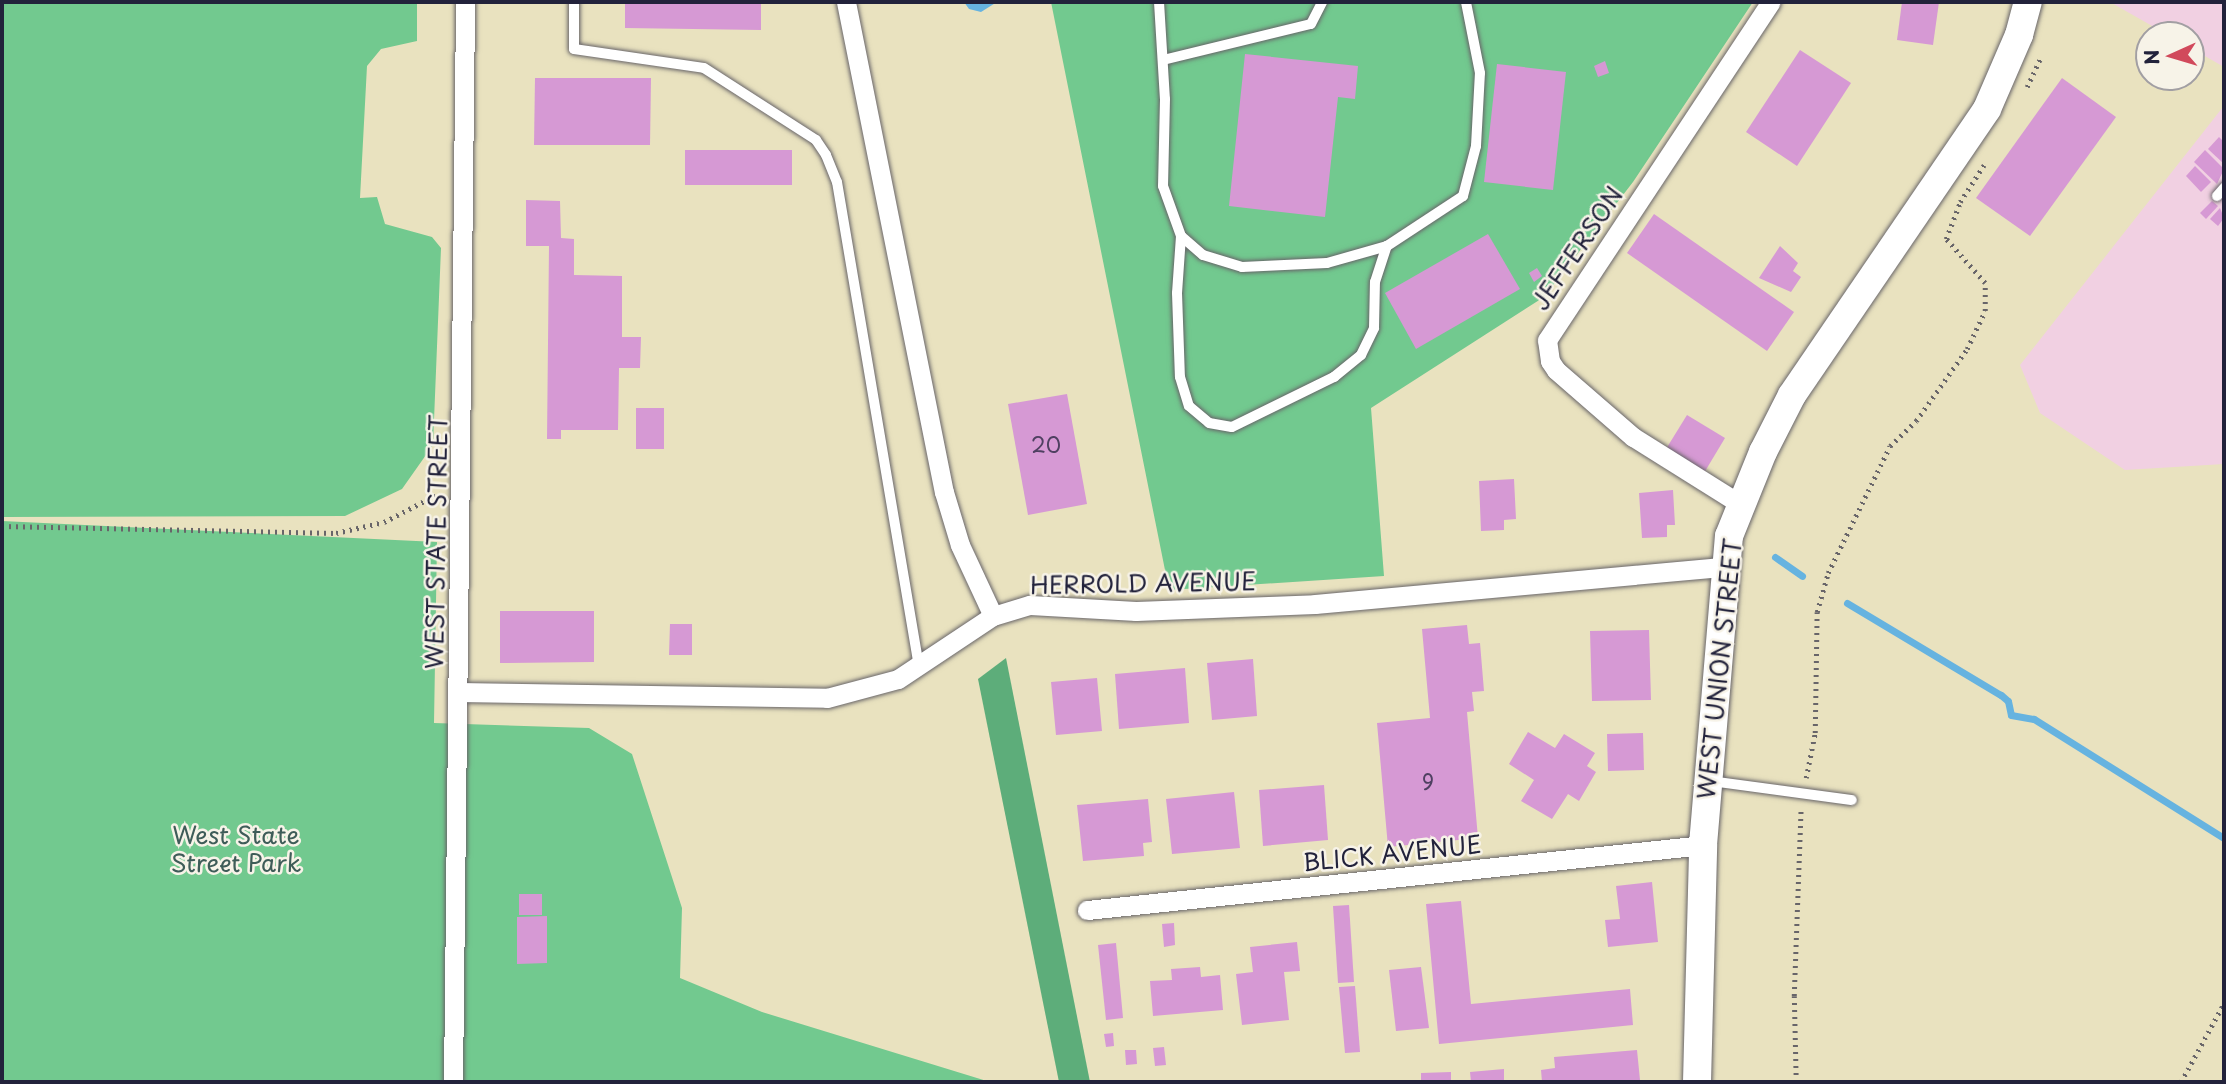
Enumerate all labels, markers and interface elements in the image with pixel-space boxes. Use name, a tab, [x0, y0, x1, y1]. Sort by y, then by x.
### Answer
north arrow	[2135, 21, 2205, 91]
text: N	[2137, 49, 2166, 66]
street label: JEFFERSON	[1525, 181, 1629, 315]
street label: WEST STATE STREET	[419, 413, 453, 671]
house number: 20	[1031, 431, 1061, 457]
street label: WEST UNION STREET	[1691, 536, 1747, 802]
street label: HERROLD AVENUE	[1029, 567, 1257, 599]
house number: 9	[1422, 768, 1434, 794]
park label: West State Street Park	[169, 821, 303, 877]
street label: BLICK AVENUE	[1300, 829, 1484, 877]

